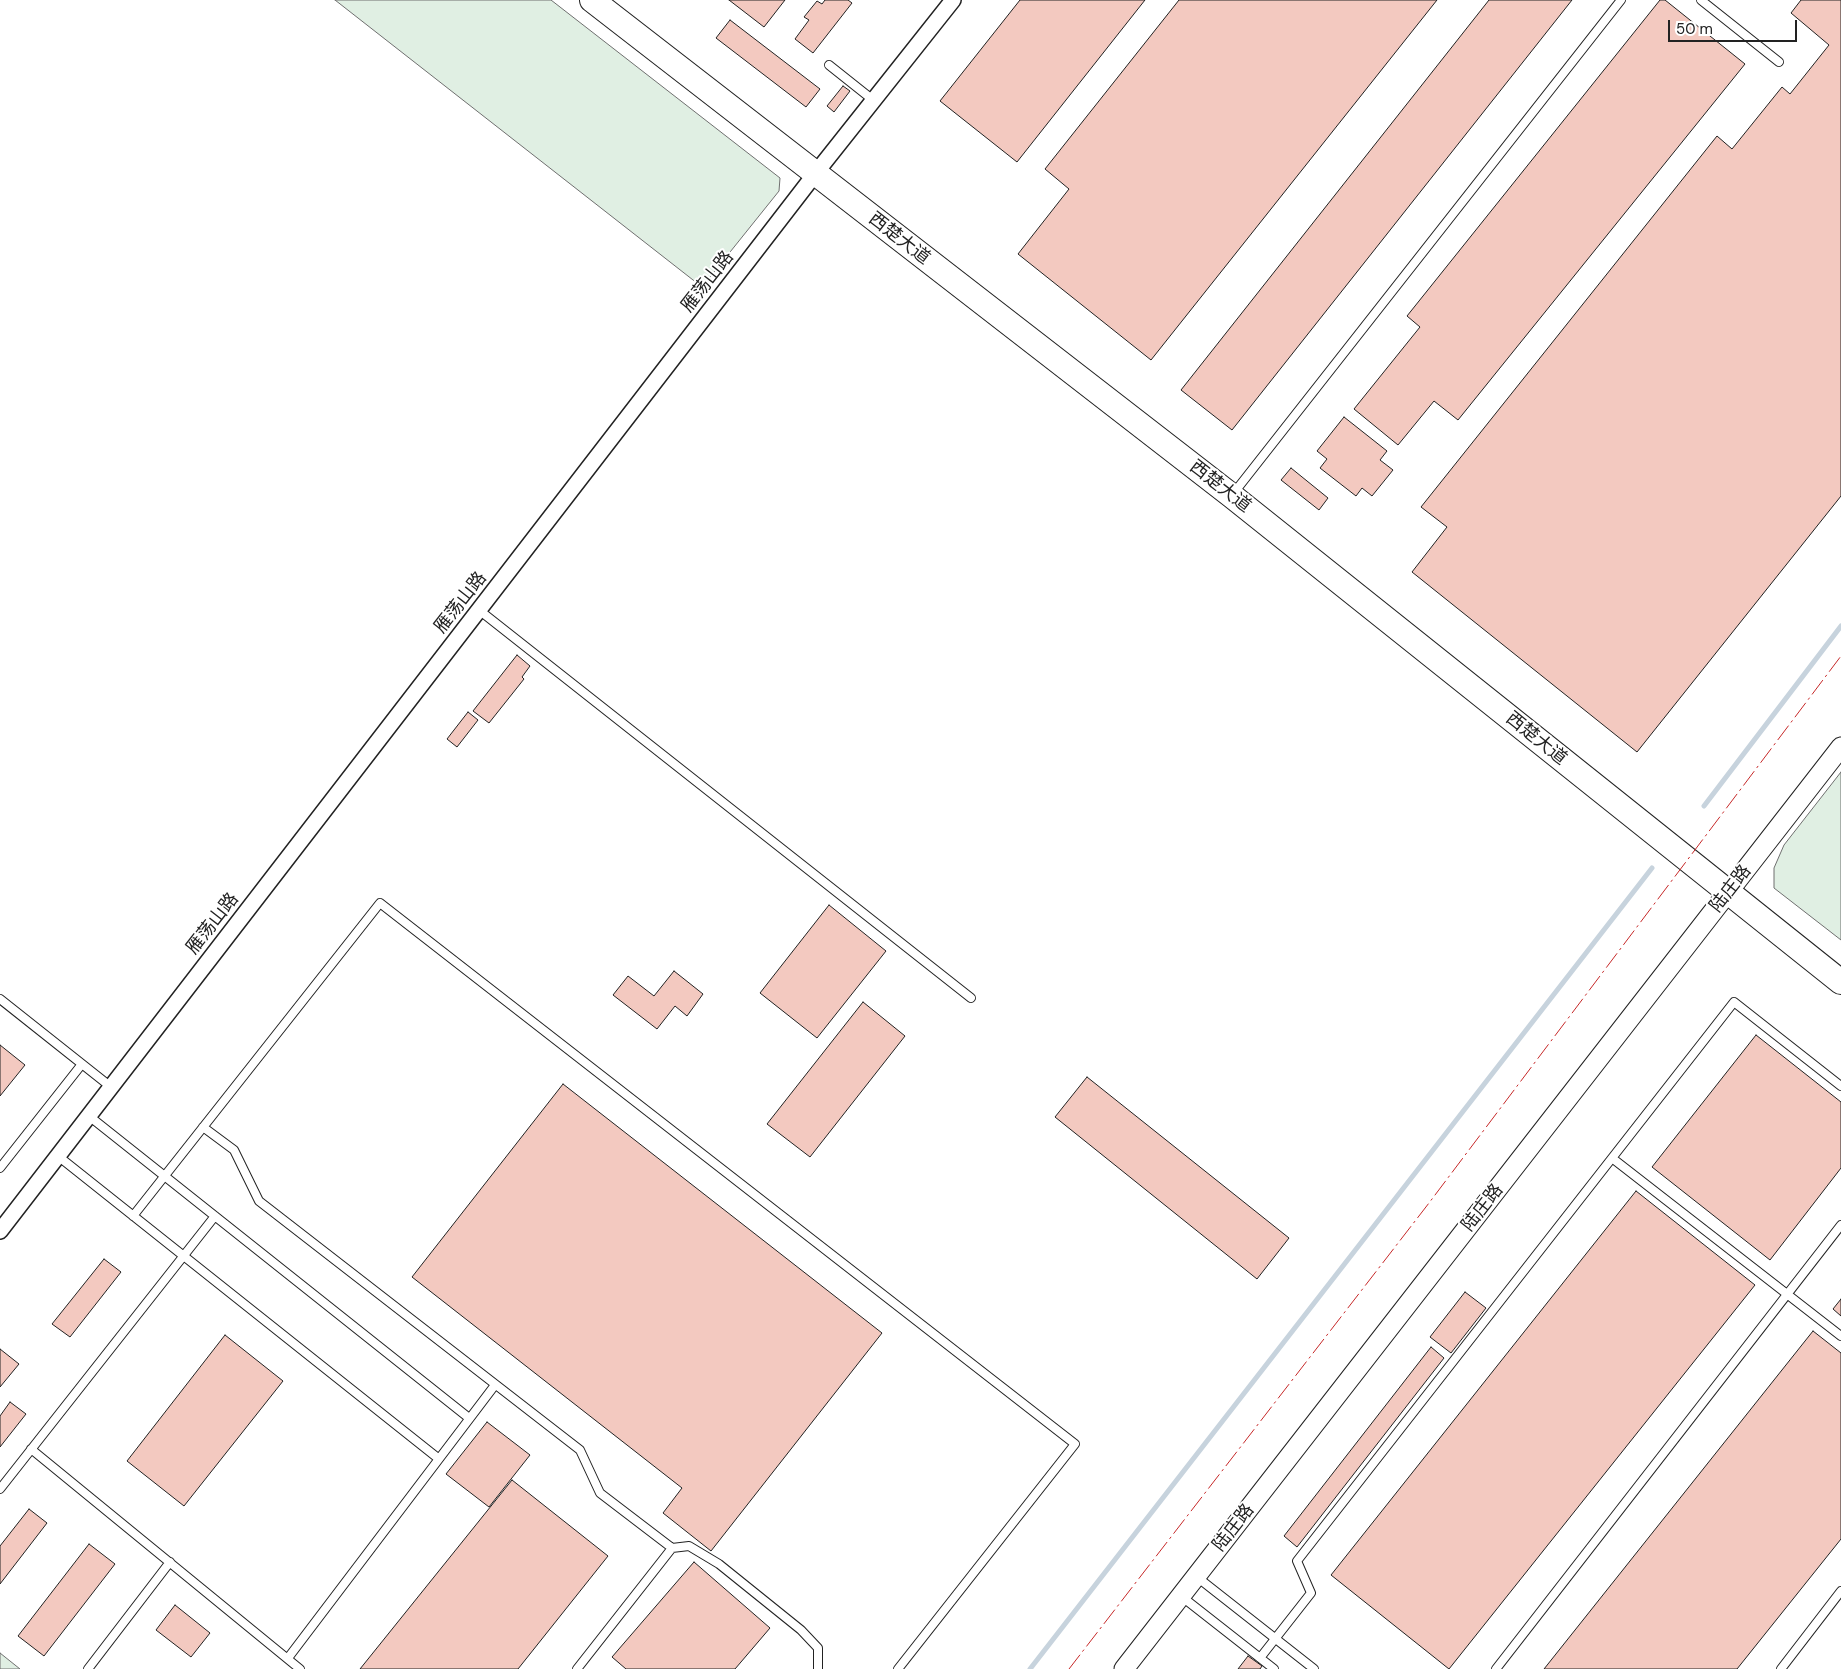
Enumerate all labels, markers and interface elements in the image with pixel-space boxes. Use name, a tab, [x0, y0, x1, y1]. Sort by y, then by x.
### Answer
scale bar	[1671, 10, 1800, 42]
text: 50 m	[1676, 19, 1713, 39]
street label: 西楚大道	[864, 208, 934, 270]
street label: 雁荡山路	[677, 247, 739, 317]
street label: 西楚大道	[1185, 456, 1255, 518]
street label: 雁荡山路	[430, 568, 492, 638]
street label: 西楚大道	[1501, 708, 1571, 770]
street label: 陆庄路	[1706, 861, 1756, 917]
street label: 雁荡山路	[182, 889, 244, 959]
street label: 陆庄路	[1458, 1180, 1508, 1236]
street label: 陆庄路	[1209, 1500, 1259, 1556]

